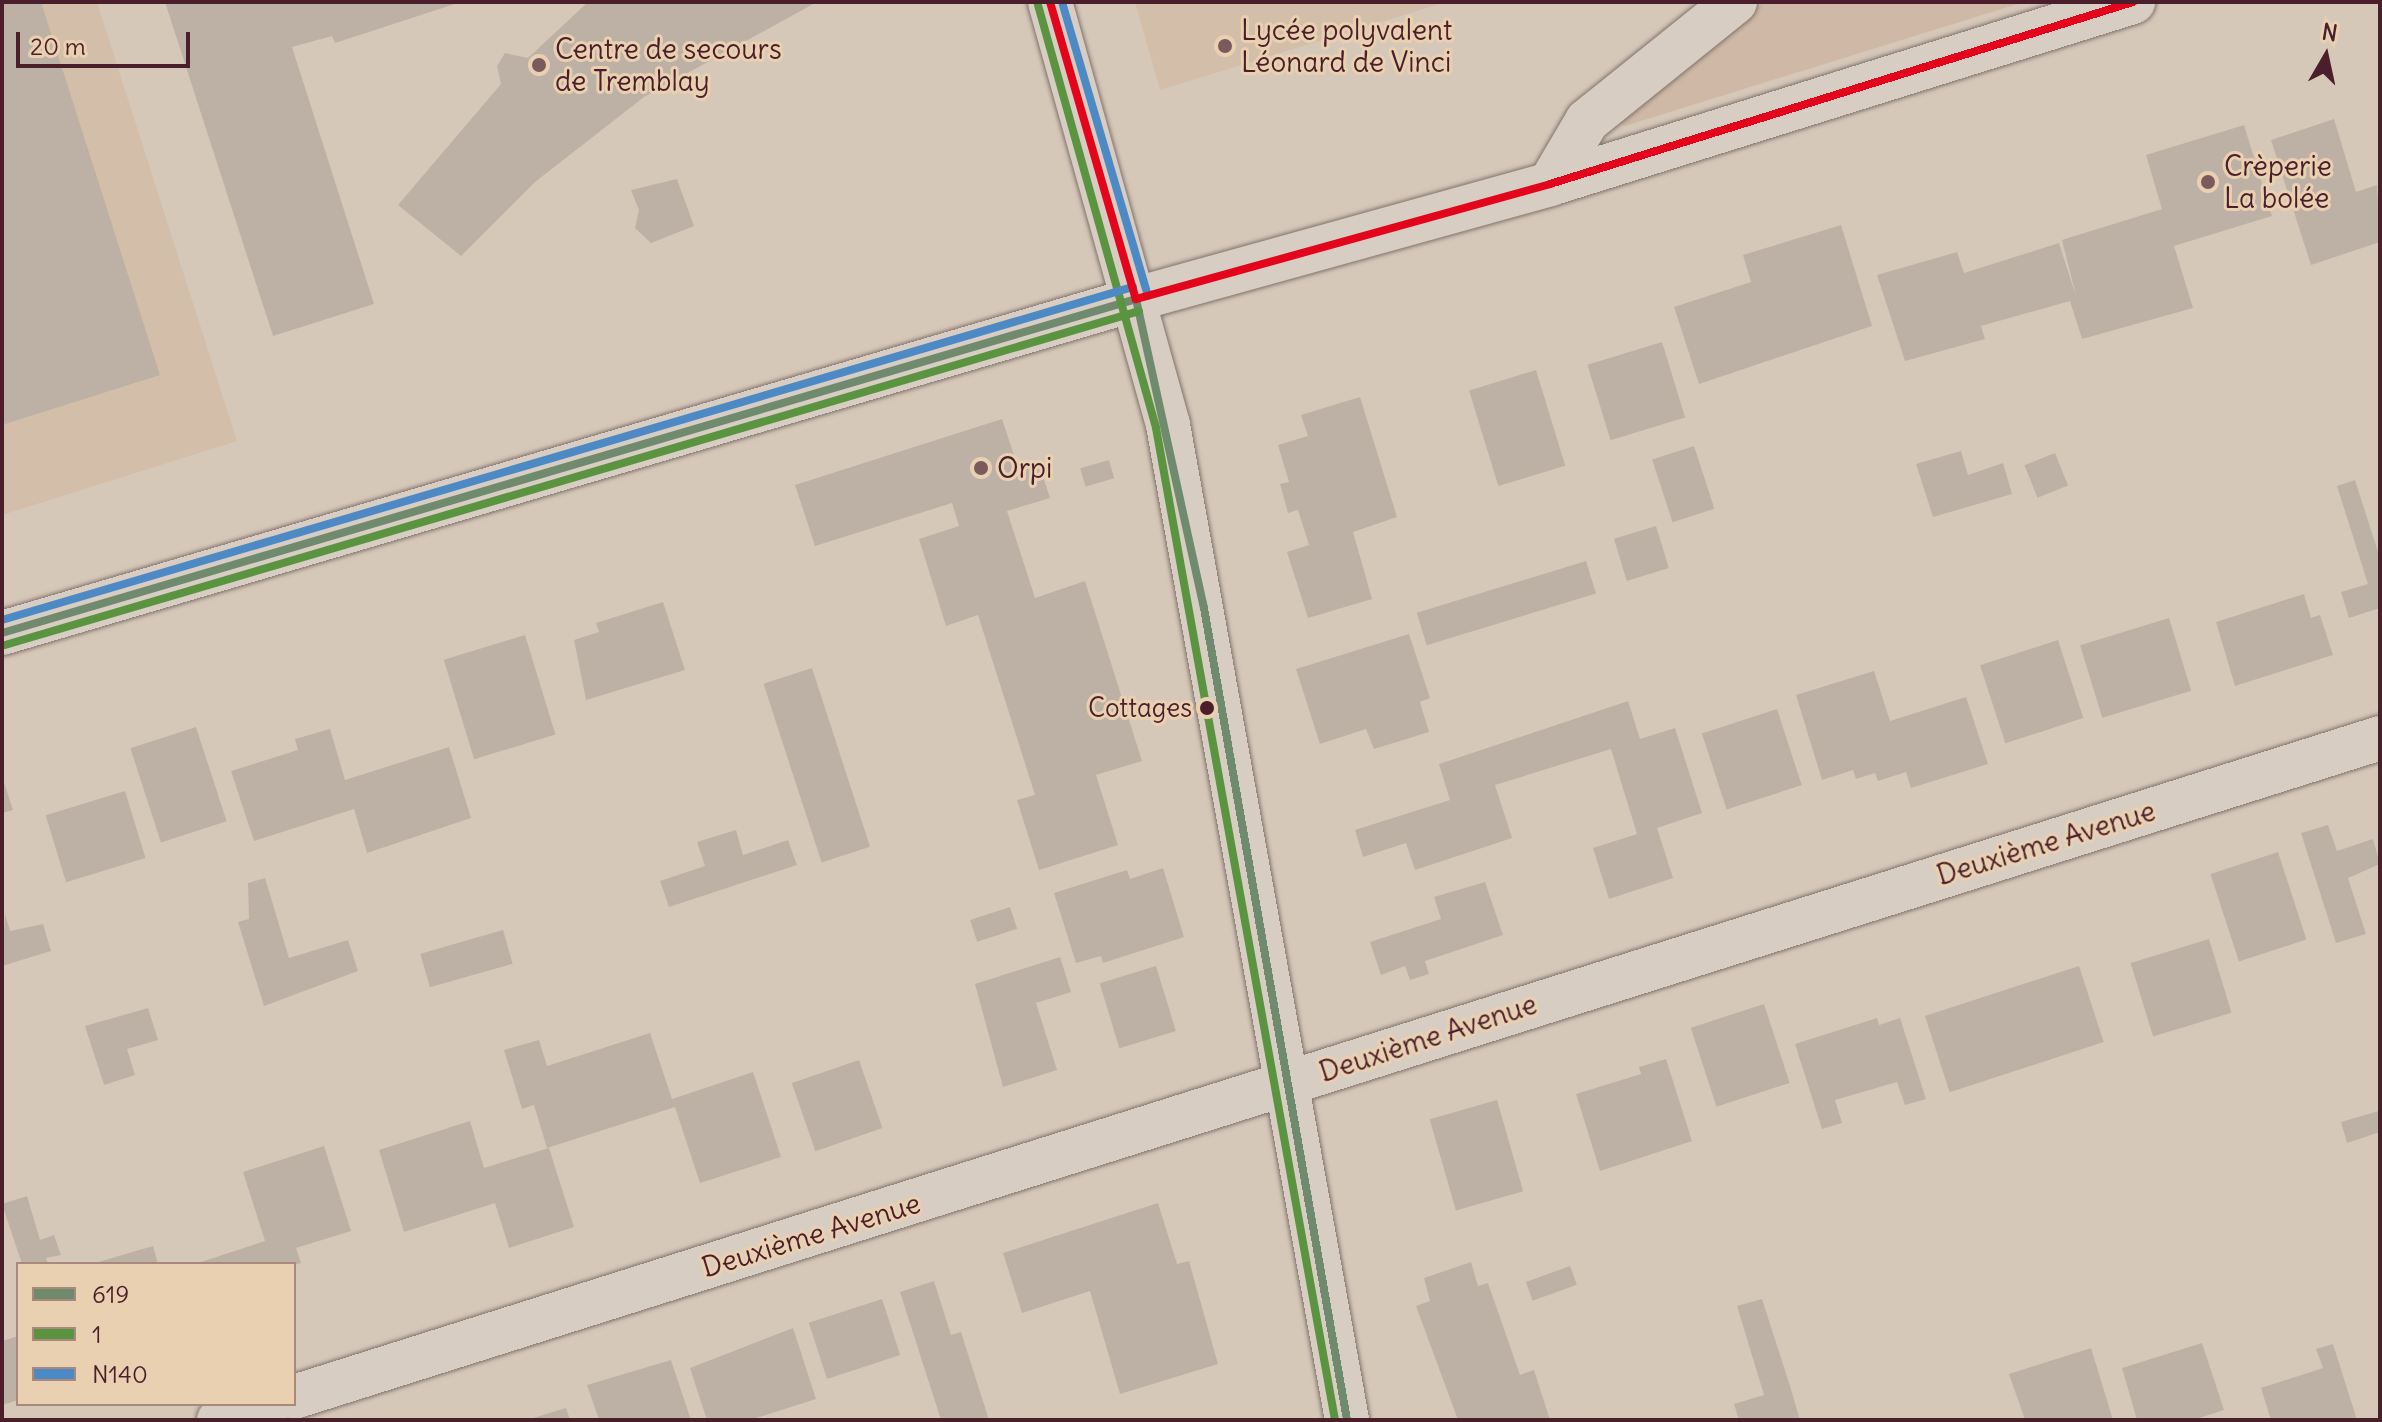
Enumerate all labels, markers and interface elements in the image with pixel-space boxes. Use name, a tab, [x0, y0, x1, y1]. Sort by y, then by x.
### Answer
place label: Lycée polyvalent Léonard de Vinci	[1241, 13, 1452, 79]
scale bar	[20, 16, 194, 66]
north arrow	[2286, 16, 2366, 96]
text: N	[2320, 17, 2339, 47]
text: 20 m	[30, 31, 86, 61]
place label: Centre de secours de Tremblay	[555, 32, 782, 98]
marker: Lycée polyvalent Léonard de Vinci	[1216, 37, 1234, 55]
marker: Centre de secours de Tremblay	[530, 56, 548, 74]
place label: Crèperie La bolée	[2224, 149, 2332, 215]
marker: Crèperie La bolée	[2199, 173, 2217, 191]
place label: Orpi	[997, 451, 1052, 485]
marker: Orpi	[972, 459, 990, 477]
place label: Cottages	[1088, 692, 1192, 724]
marker: Cottages	[1199, 700, 1215, 716]
street label: Deuxième Avenue	[1933, 794, 2159, 892]
street label: Deuxième Avenue	[1315, 987, 1541, 1089]
street label: Deuxième Avenue	[698, 1186, 924, 1284]
legend	[16, 1262, 296, 1406]
text: 619	[92, 1279, 129, 1309]
text: 1	[92, 1319, 102, 1349]
text: N140	[92, 1359, 148, 1389]

